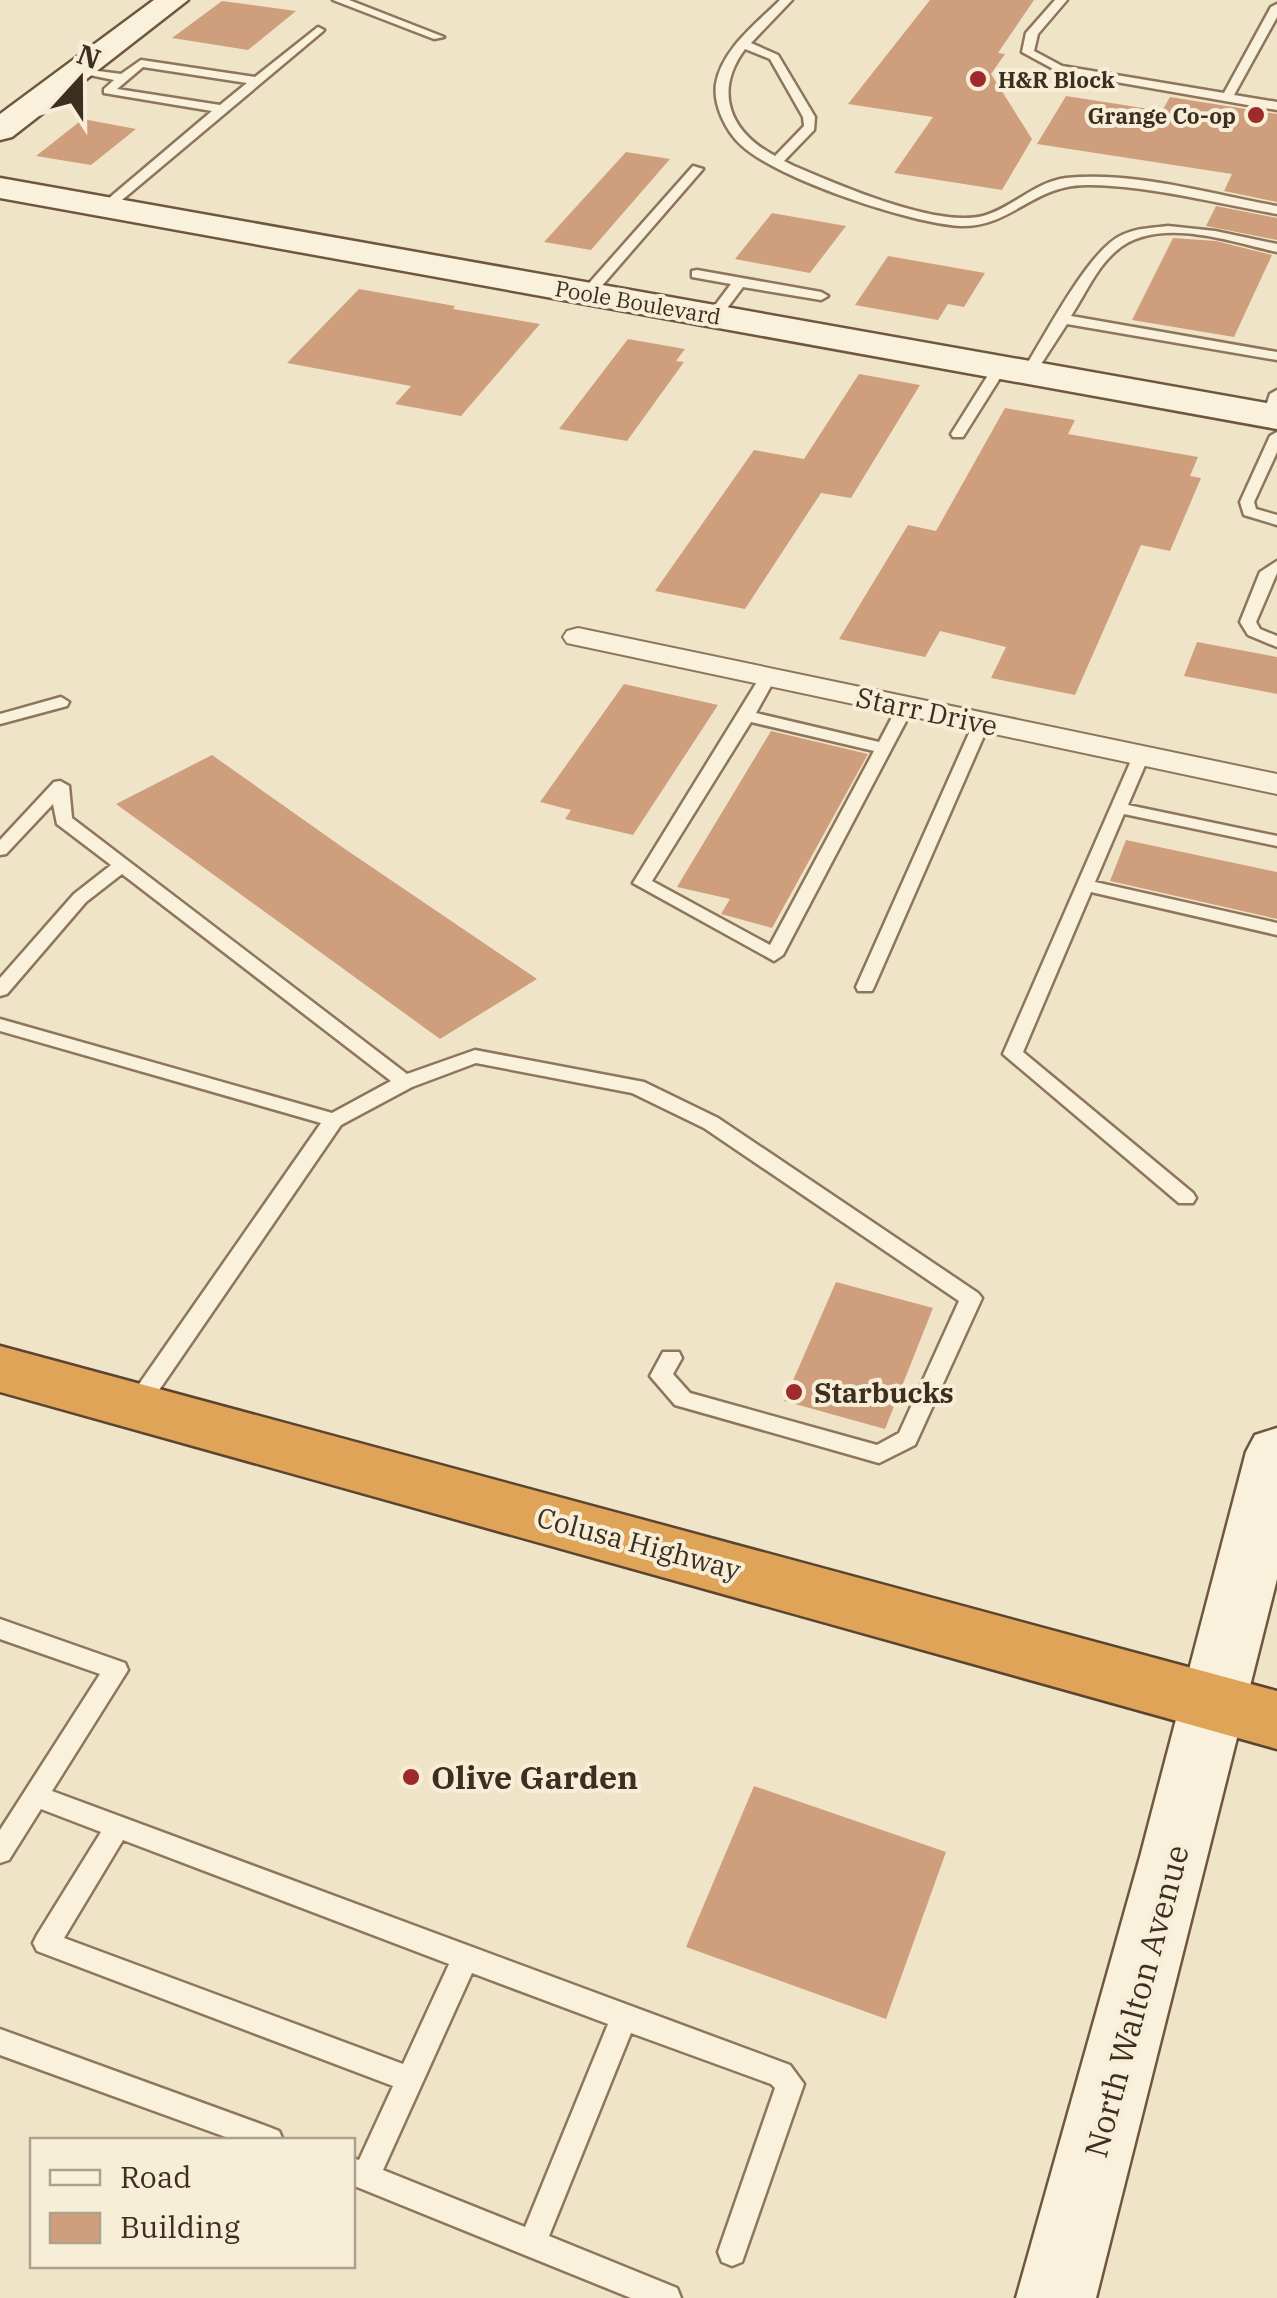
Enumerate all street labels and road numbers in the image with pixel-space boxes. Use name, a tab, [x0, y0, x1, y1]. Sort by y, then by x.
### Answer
street label: Poole Boulevard	[553, 273, 723, 331]
street label: Starr Drive	[853, 678, 1001, 744]
street label: Colusa Highway	[533, 1498, 745, 1588]
street label: North Walton Avenue	[1074, 1840, 1198, 2162]

